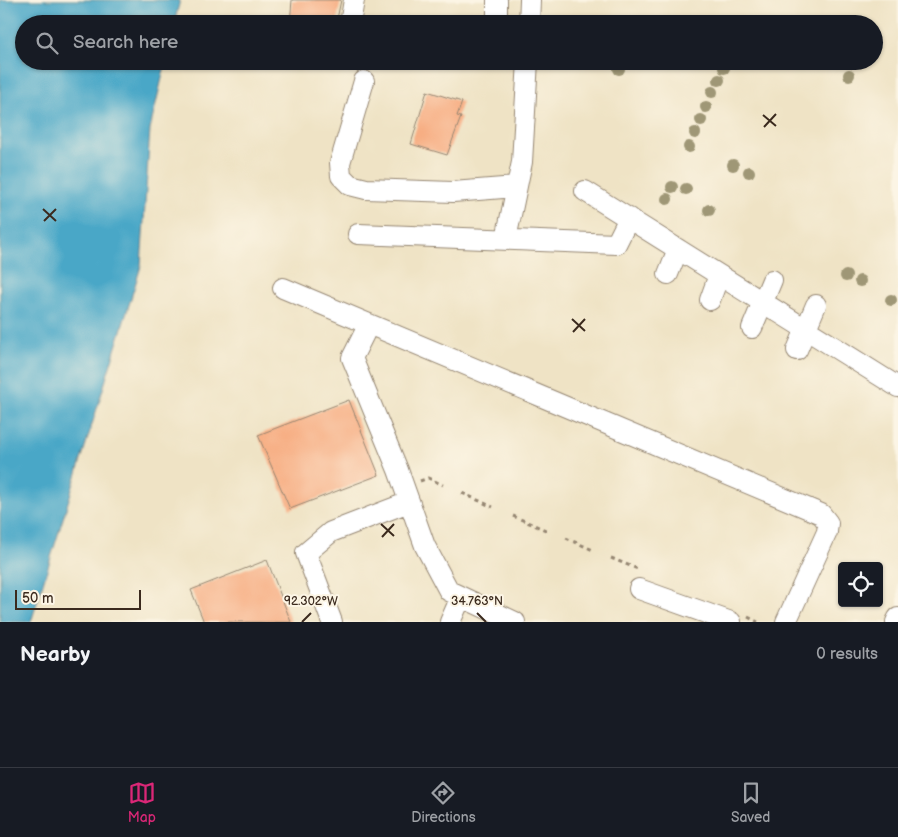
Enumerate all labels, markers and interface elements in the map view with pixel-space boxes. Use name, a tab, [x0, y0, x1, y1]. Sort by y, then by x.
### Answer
search box	[15, 15, 883, 70]
icon: search	[33, 29, 61, 57]
text: Search here	[73, 31, 178, 54]
map controls	[838, 562, 883, 607]
button: locate	[838, 562, 883, 607]
scale bar	[15, 587, 141, 610]
text: 50 m	[22, 590, 54, 607]
text: 92.302°W	[284, 594, 338, 609]
text: 34.763°N	[451, 594, 503, 609]
text: Nearby	[20, 642, 90, 667]
text: 0 results	[816, 645, 878, 664]
tab: Map	[128, 779, 156, 826]
tab: Directions	[411, 779, 476, 826]
tab: Saved	[731, 779, 770, 826]

